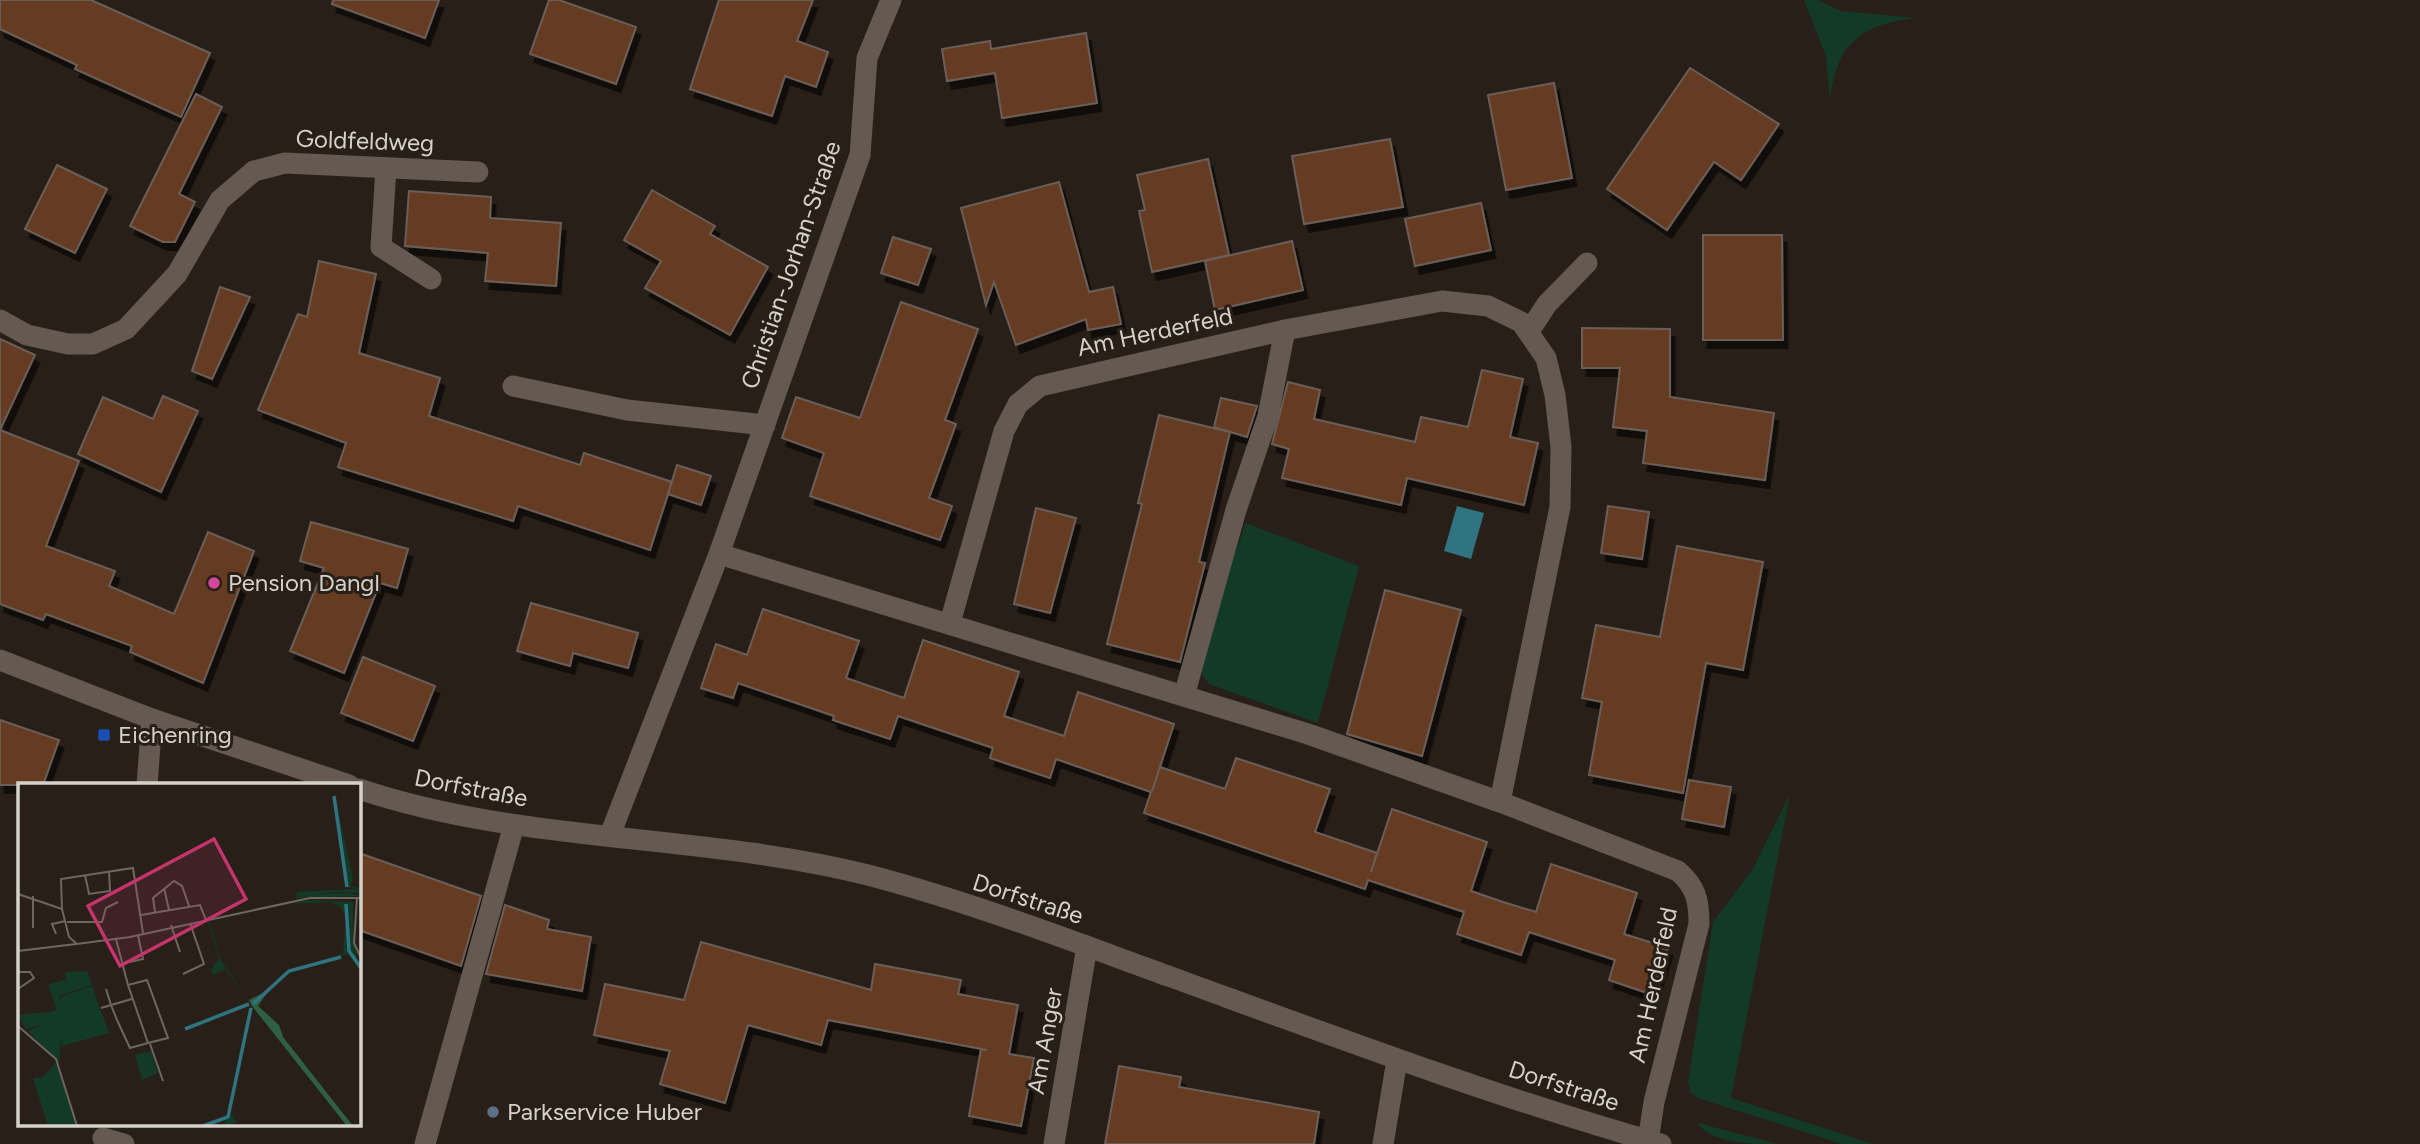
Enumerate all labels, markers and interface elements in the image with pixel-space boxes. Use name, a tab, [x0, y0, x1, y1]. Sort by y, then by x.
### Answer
street label: Goldfeldweg	[295, 124, 435, 157]
street label: Christian-Jorhan-Straße	[734, 137, 847, 393]
street label: Am Herderfeld	[1074, 301, 1235, 362]
place label: Pension Dangl	[228, 568, 380, 597]
marker: Pension Dangl	[206, 575, 222, 591]
place label: Eichenring	[118, 720, 232, 749]
marker: Eichenring	[96, 727, 112, 743]
street label: Dorfstraße	[412, 762, 530, 813]
inset map	[18, 783, 360, 1126]
street label: Dorfstraße	[969, 867, 1087, 930]
street label: Am Herderfeld	[1622, 904, 1683, 1065]
street label: Am Anger	[1021, 985, 1068, 1096]
street label: Dorfstraße	[1505, 1054, 1623, 1117]
place label: Parkservice Huber	[507, 1097, 702, 1126]
marker: Parkservice Huber	[485, 1104, 501, 1120]

